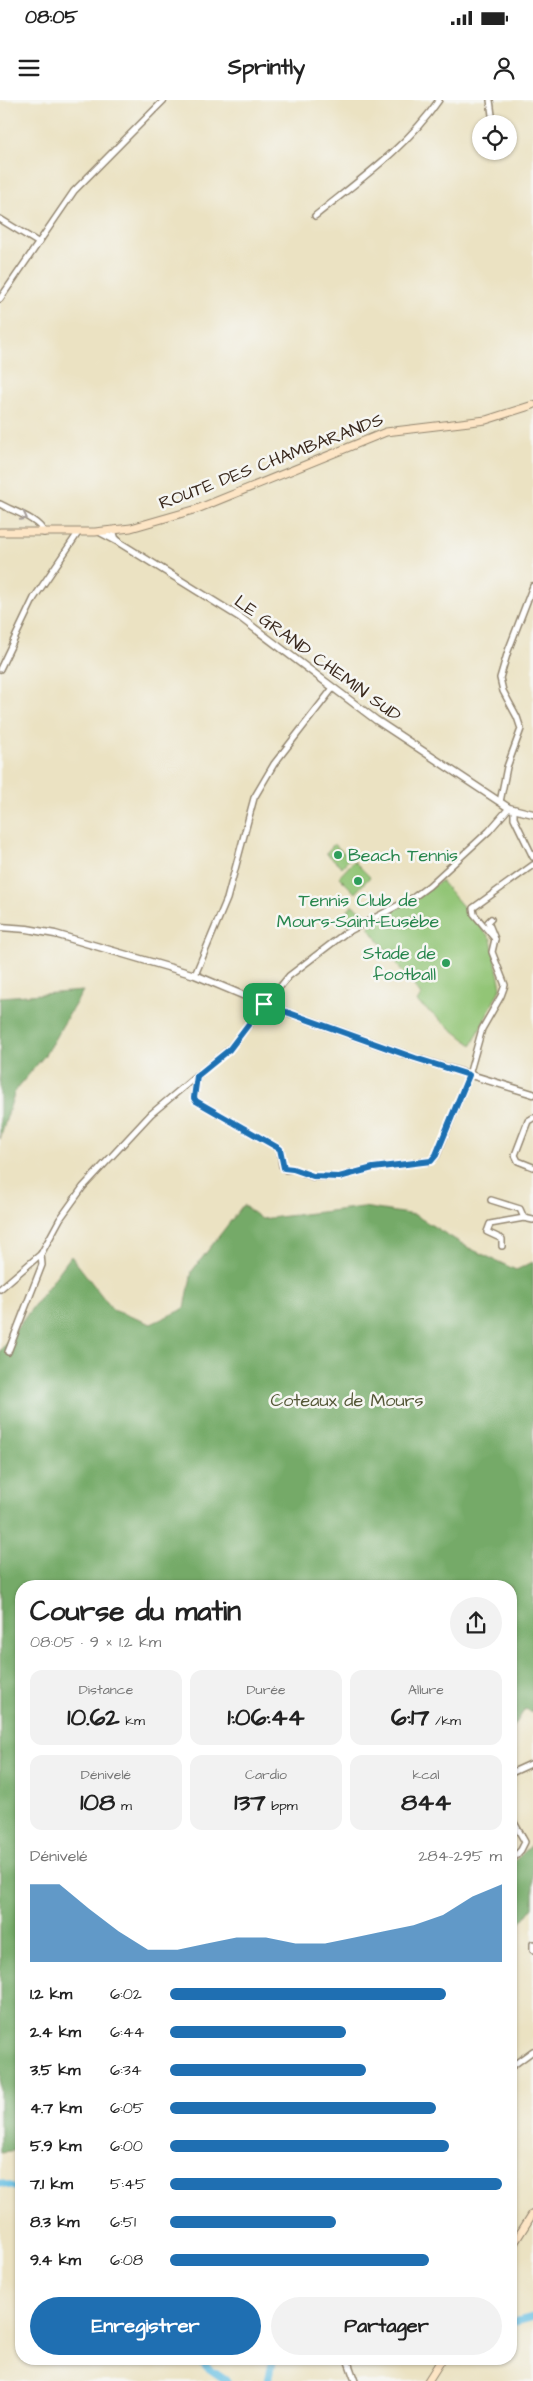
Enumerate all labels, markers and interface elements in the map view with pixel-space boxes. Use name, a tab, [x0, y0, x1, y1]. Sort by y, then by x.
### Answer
text: 08:05	[25, 4, 78, 31]
text: Sprintly	[228, 52, 305, 83]
icon: menu	[15, 54, 43, 82]
icon: person	[490, 54, 518, 82]
map controls	[472, 115, 517, 160]
button: locate	[472, 115, 517, 160]
street label: ROUTE DES CHAMBARANDS	[155, 407, 387, 516]
one-way arrow	[19, 510, 28, 521]
street label: LE GRAND CHEMIN SUD	[229, 589, 407, 728]
place label: Beach Tennis	[348, 843, 458, 868]
marker: Beach Tennis	[332, 849, 344, 861]
marker: Tennis Club de Mours-Saint-Eusèbe	[352, 875, 364, 887]
place label: Tennis Club de Mours-Saint-Eusèbe	[277, 888, 439, 934]
place label: Stade de football	[363, 941, 436, 987]
marker: Stade de football	[440, 957, 452, 969]
pin	[243, 983, 285, 1025]
icon: arrive	[250, 990, 278, 1018]
park label: Coteaux de Mours	[270, 1388, 424, 1413]
text: Course du matin	[30, 1592, 241, 1631]
button: share	[450, 1597, 502, 1649]
text: 08:05 · 9 × 1.2 km	[30, 1631, 161, 1653]
text: Distance	[79, 1680, 133, 1700]
text: Durée	[246, 1680, 286, 1700]
text: Allure	[408, 1680, 444, 1700]
text: 10.62	[67, 1700, 120, 1735]
text: 1:06:44	[227, 1700, 305, 1735]
text: 6:17	[391, 1700, 429, 1735]
text: km	[120, 1711, 145, 1731]
text: /km	[429, 1711, 461, 1731]
text: Dénivelé	[81, 1765, 131, 1785]
text: Cardio	[245, 1765, 287, 1785]
text: kcal	[413, 1765, 439, 1785]
text: 108	[80, 1785, 115, 1820]
text: 137	[234, 1785, 266, 1820]
text: 844	[401, 1785, 451, 1820]
text: m	[115, 1796, 132, 1816]
text: bpm	[266, 1796, 298, 1816]
text: Dénivelé	[30, 1845, 88, 1867]
text: 284–295 m	[418, 1845, 502, 1867]
text: 1.2 km	[30, 1983, 72, 2005]
text: 6:02	[110, 1983, 142, 2005]
text: 2.4 km	[30, 2021, 81, 2043]
text: 6:44	[110, 2021, 144, 2043]
text: 3.5 km	[30, 2059, 80, 2081]
text: 6:34	[110, 2059, 142, 2081]
text: 4.7 km	[30, 2097, 82, 2119]
text: 6:05	[110, 2097, 144, 2119]
text: 5.9 km	[30, 2135, 81, 2157]
text: 6:00	[110, 2135, 143, 2157]
text: 7.1 km	[30, 2173, 73, 2195]
text: 5:45	[110, 2173, 146, 2195]
text: 8.3 km	[30, 2211, 79, 2233]
text: 6:51	[110, 2211, 136, 2233]
text: 9.4 km	[30, 2249, 81, 2271]
text: 6:08	[110, 2249, 143, 2271]
button: Enregistrer	[30, 2297, 261, 2355]
button: Partager	[271, 2297, 502, 2355]

